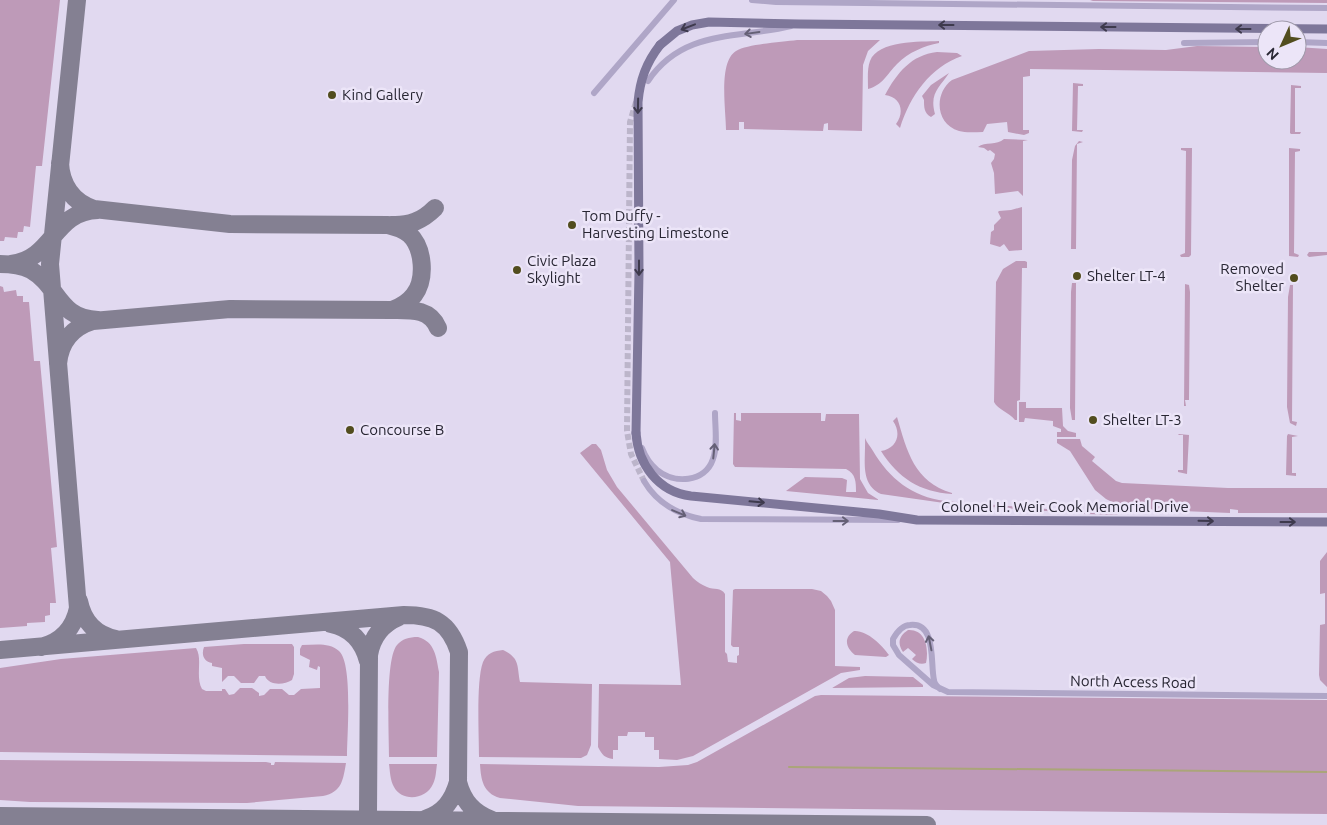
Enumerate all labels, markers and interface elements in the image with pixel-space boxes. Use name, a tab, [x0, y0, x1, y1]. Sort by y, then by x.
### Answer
one-way arrow	[938, 20, 954, 30]
north arrow	[1257, 20, 1307, 70]
one-way arrow	[1101, 22, 1117, 32]
one-way arrow	[681, 23, 696, 32]
one-way arrow	[1236, 24, 1252, 34]
one-way arrow	[744, 28, 760, 38]
text: N	[1263, 45, 1282, 63]
place label: Kind Gallery	[342, 86, 423, 103]
marker: Kind Gallery	[326, 89, 338, 101]
one-way arrow	[634, 98, 643, 114]
place label: Tom Duffy - Harvesting Limestone	[582, 207, 729, 241]
marker: Tom Duffy - Harvesting Limestone	[566, 219, 578, 231]
place label: Civic Plaza Skylight	[527, 252, 596, 286]
one-way arrow	[634, 260, 644, 276]
place label: Removed Shelter	[1220, 260, 1284, 294]
marker: Civic Plaza Skylight	[511, 264, 523, 276]
place label: Shelter LT-4	[1087, 267, 1166, 284]
marker: Shelter LT-4	[1071, 270, 1083, 282]
marker: Removed Shelter	[1288, 272, 1300, 284]
place label: Shelter LT-3	[1103, 411, 1182, 428]
marker: Shelter LT-3	[1087, 414, 1099, 426]
place label: Concourse B	[360, 421, 444, 438]
marker: Concourse B	[344, 424, 356, 436]
one-way arrow	[709, 443, 719, 459]
one-way arrow	[749, 498, 765, 507]
street label: Colonel H. Weir Cook Memorial Drive	[941, 498, 1189, 515]
one-way arrow	[671, 508, 686, 518]
one-way arrow	[832, 516, 849, 526]
one-way arrow	[1198, 517, 1214, 526]
one-way arrow	[1280, 517, 1296, 527]
one-way arrow	[924, 635, 934, 651]
street label: North Access Road	[1070, 672, 1196, 691]

